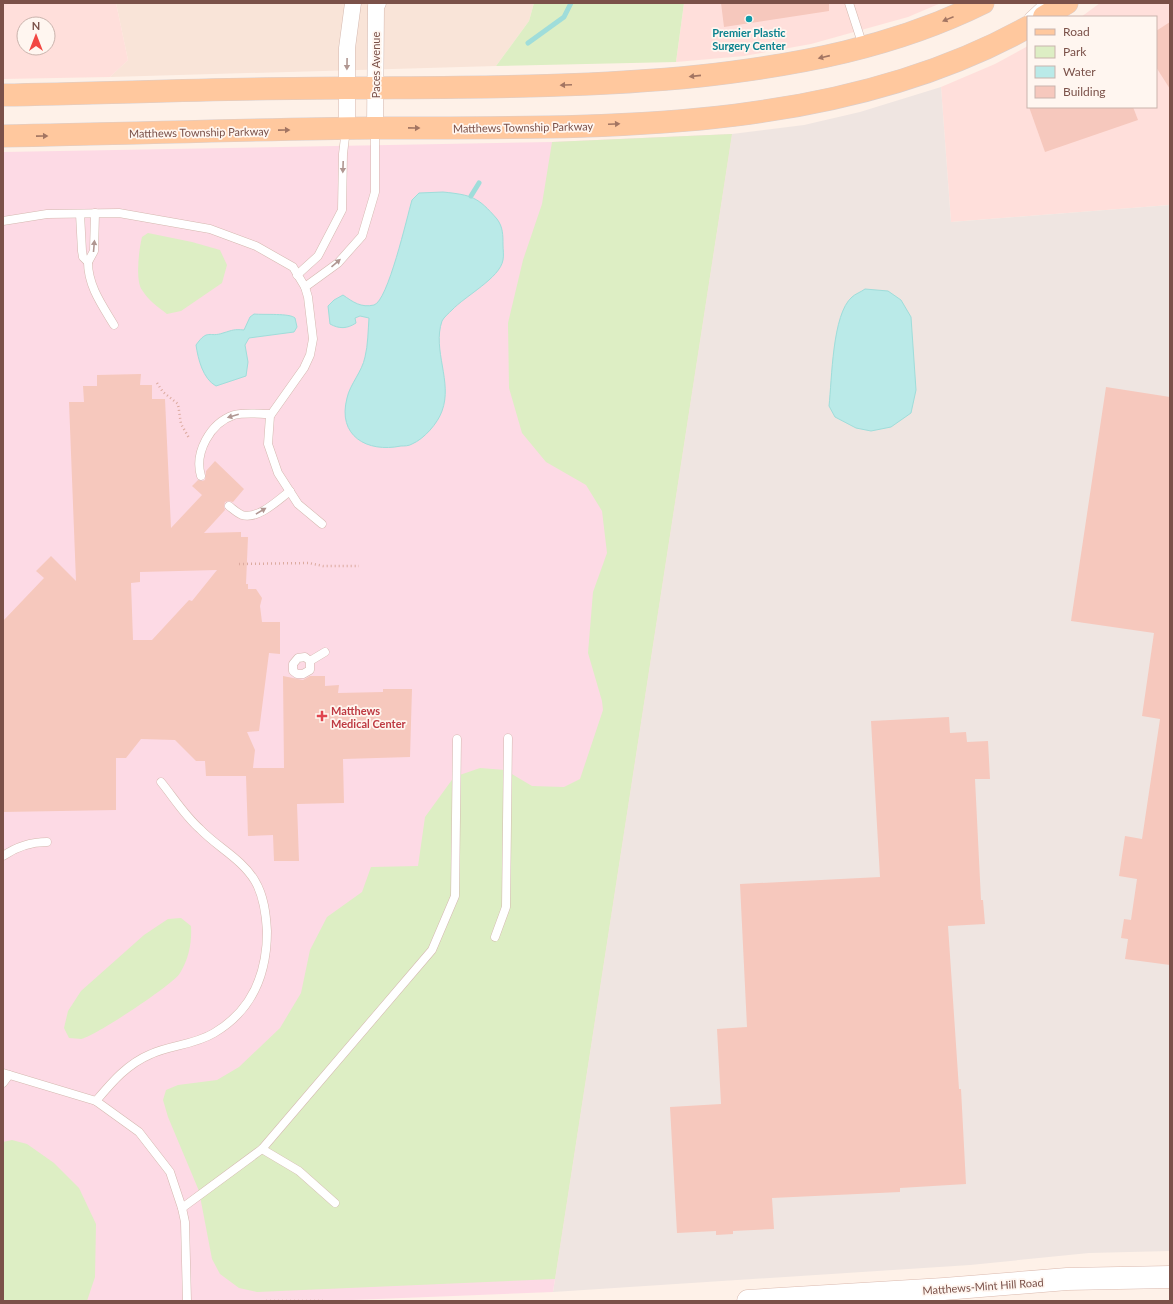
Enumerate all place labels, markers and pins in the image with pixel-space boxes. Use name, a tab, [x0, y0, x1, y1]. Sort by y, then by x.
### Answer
marker: Premier Plastic Surgery Center	[744, 14, 754, 24]
place label: Premier Plastic Surgery Center	[712, 26, 787, 52]
place label: Matthews Medical Center	[331, 704, 407, 730]
marker: Matthews Medical Center	[316, 710, 328, 722]

